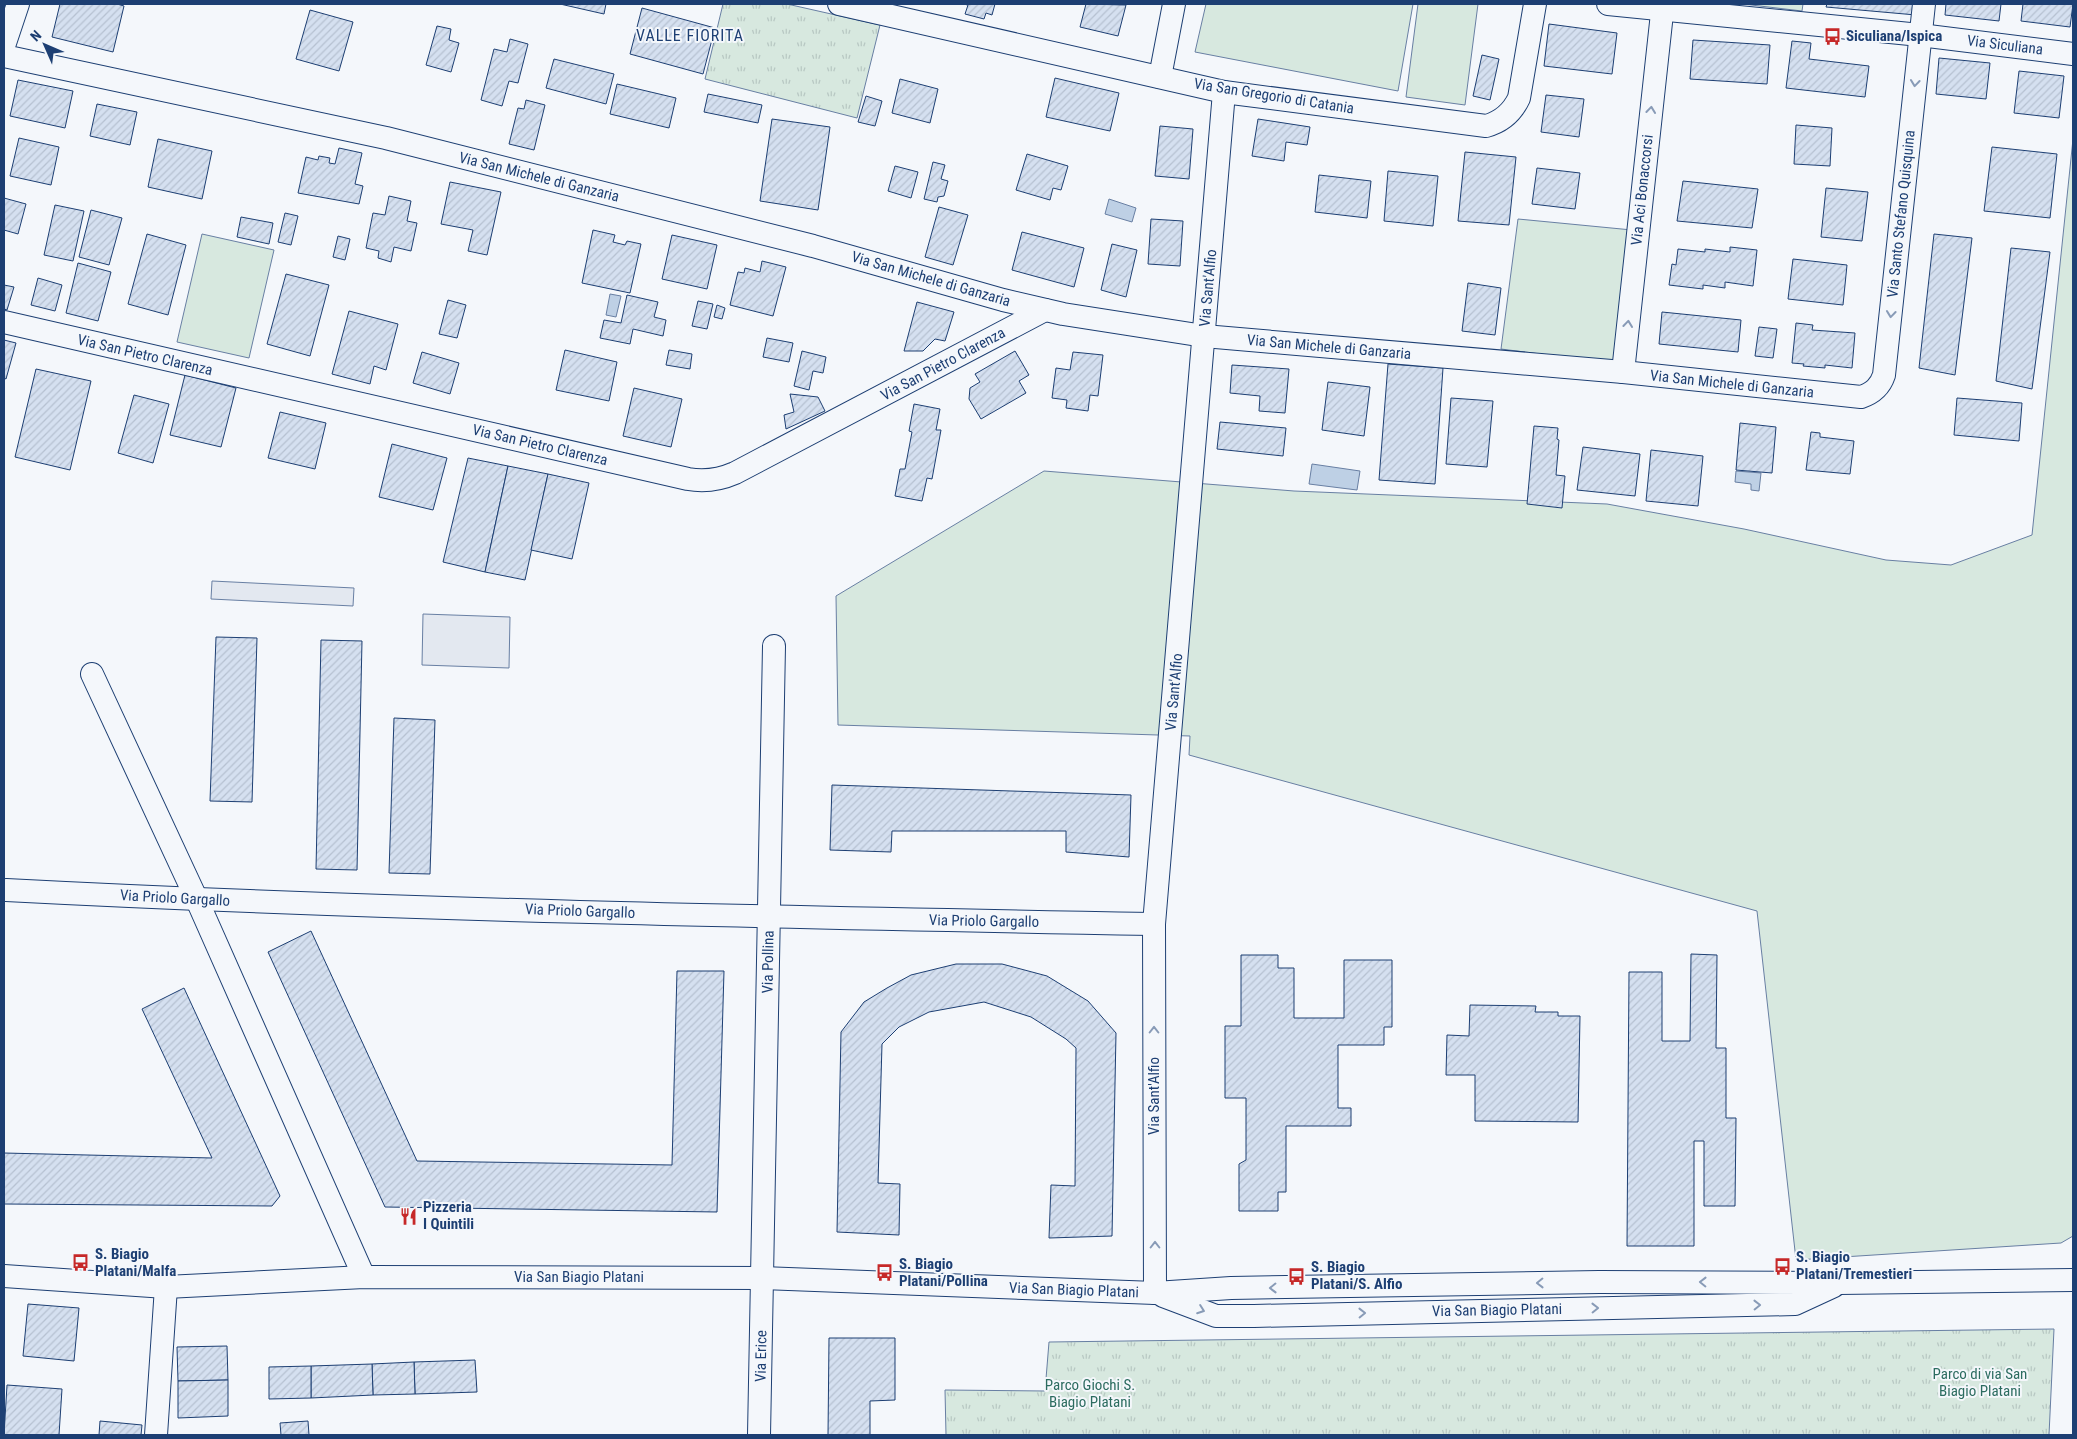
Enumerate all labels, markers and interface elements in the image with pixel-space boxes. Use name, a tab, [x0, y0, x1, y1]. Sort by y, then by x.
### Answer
north arrow	[20, 20, 70, 70]
district label: VALLE FIORITA	[636, 26, 744, 45]
bus stop icon: Siculiana/Ispica	[1822, 26, 1842, 46]
text: N	[27, 27, 44, 44]
place label: Siculiana/Ispica	[1846, 27, 1942, 45]
street label: Via Siculiana	[1966, 31, 2044, 59]
street label: Via San Gregorio di Catania	[1193, 74, 1355, 118]
one-way arrow	[1910, 80, 1921, 88]
one-way arrow	[1645, 106, 1656, 114]
street label: Via Santo Stefano Quisquina	[1883, 129, 1919, 299]
street label: Via Aci Bonaccorsi	[1627, 134, 1657, 246]
street label: Via San Michele di Ganzaria	[457, 148, 621, 206]
street label: Via San Michele di Ganzaria	[849, 248, 1013, 310]
street label: Via Sant'Alfio	[1196, 248, 1220, 328]
one-way arrow	[1886, 311, 1897, 319]
one-way arrow	[1622, 320, 1633, 328]
street label: Via San Pietro Clarenza	[878, 324, 1008, 404]
street label: Via San Pietro Clarenza	[76, 331, 214, 379]
street label: Via San Michele di Ganzaria	[1246, 331, 1412, 363]
street label: Via San Michele di Ganzaria	[1649, 366, 1815, 402]
street label: Via San Pietro Clarenza	[471, 421, 609, 469]
street label: Via Sant'Alfio	[1162, 652, 1186, 732]
street label: Via Priolo Gargallo	[119, 886, 231, 910]
street label: Via Priolo Gargallo	[525, 900, 635, 922]
street label: Via Priolo Gargallo	[929, 911, 1039, 931]
street label: Via Pollina	[758, 930, 778, 994]
one-way arrow	[1149, 1025, 1159, 1033]
street label: Via Sant'Alfio	[1145, 1057, 1163, 1135]
place label: Pizzeria I Quintili	[423, 1198, 474, 1233]
restaurant icon: Pizzeria I Quintili	[399, 1206, 419, 1226]
one-way arrow	[1150, 1240, 1160, 1248]
place label: S. Biagio Platani/Malfa	[95, 1245, 176, 1280]
place label: S. Biagio Platani/Tremestieri	[1796, 1248, 1912, 1283]
bus stop icon: S. Biagio Platani/Malfa	[71, 1253, 91, 1273]
place label: S. Biagio Platani/Pollina	[899, 1255, 988, 1290]
bus stop icon: S. Biagio Platani/Tremestieri	[1772, 1256, 1792, 1276]
place label: S. Biagio Platani/S. Alfio	[1311, 1258, 1402, 1293]
bus stop icon: S. Biagio Platani/Pollina	[875, 1263, 895, 1283]
bus stop icon: S. Biagio Platani/S. Alfio	[1287, 1266, 1307, 1286]
street label: Via San Biagio Platani	[514, 1268, 644, 1286]
one-way arrow	[1698, 1277, 1706, 1287]
one-way arrow	[1536, 1278, 1544, 1289]
street label: Via San Biagio Platani	[1009, 1279, 1139, 1301]
one-way arrow	[1269, 1283, 1276, 1293]
street label: Via San Biagio Platani	[1432, 1300, 1562, 1320]
one-way arrow	[1754, 1300, 1762, 1310]
one-way arrow	[1592, 1303, 1599, 1313]
one-way arrow	[1196, 1304, 1205, 1314]
one-way arrow	[1359, 1308, 1367, 1318]
street label: Via Erice	[752, 1330, 770, 1382]
park label: Parco di via San Biagio Platani	[1933, 1365, 2027, 1400]
park label: Parco Giochi S. Biagio Platani	[1045, 1376, 1135, 1411]

